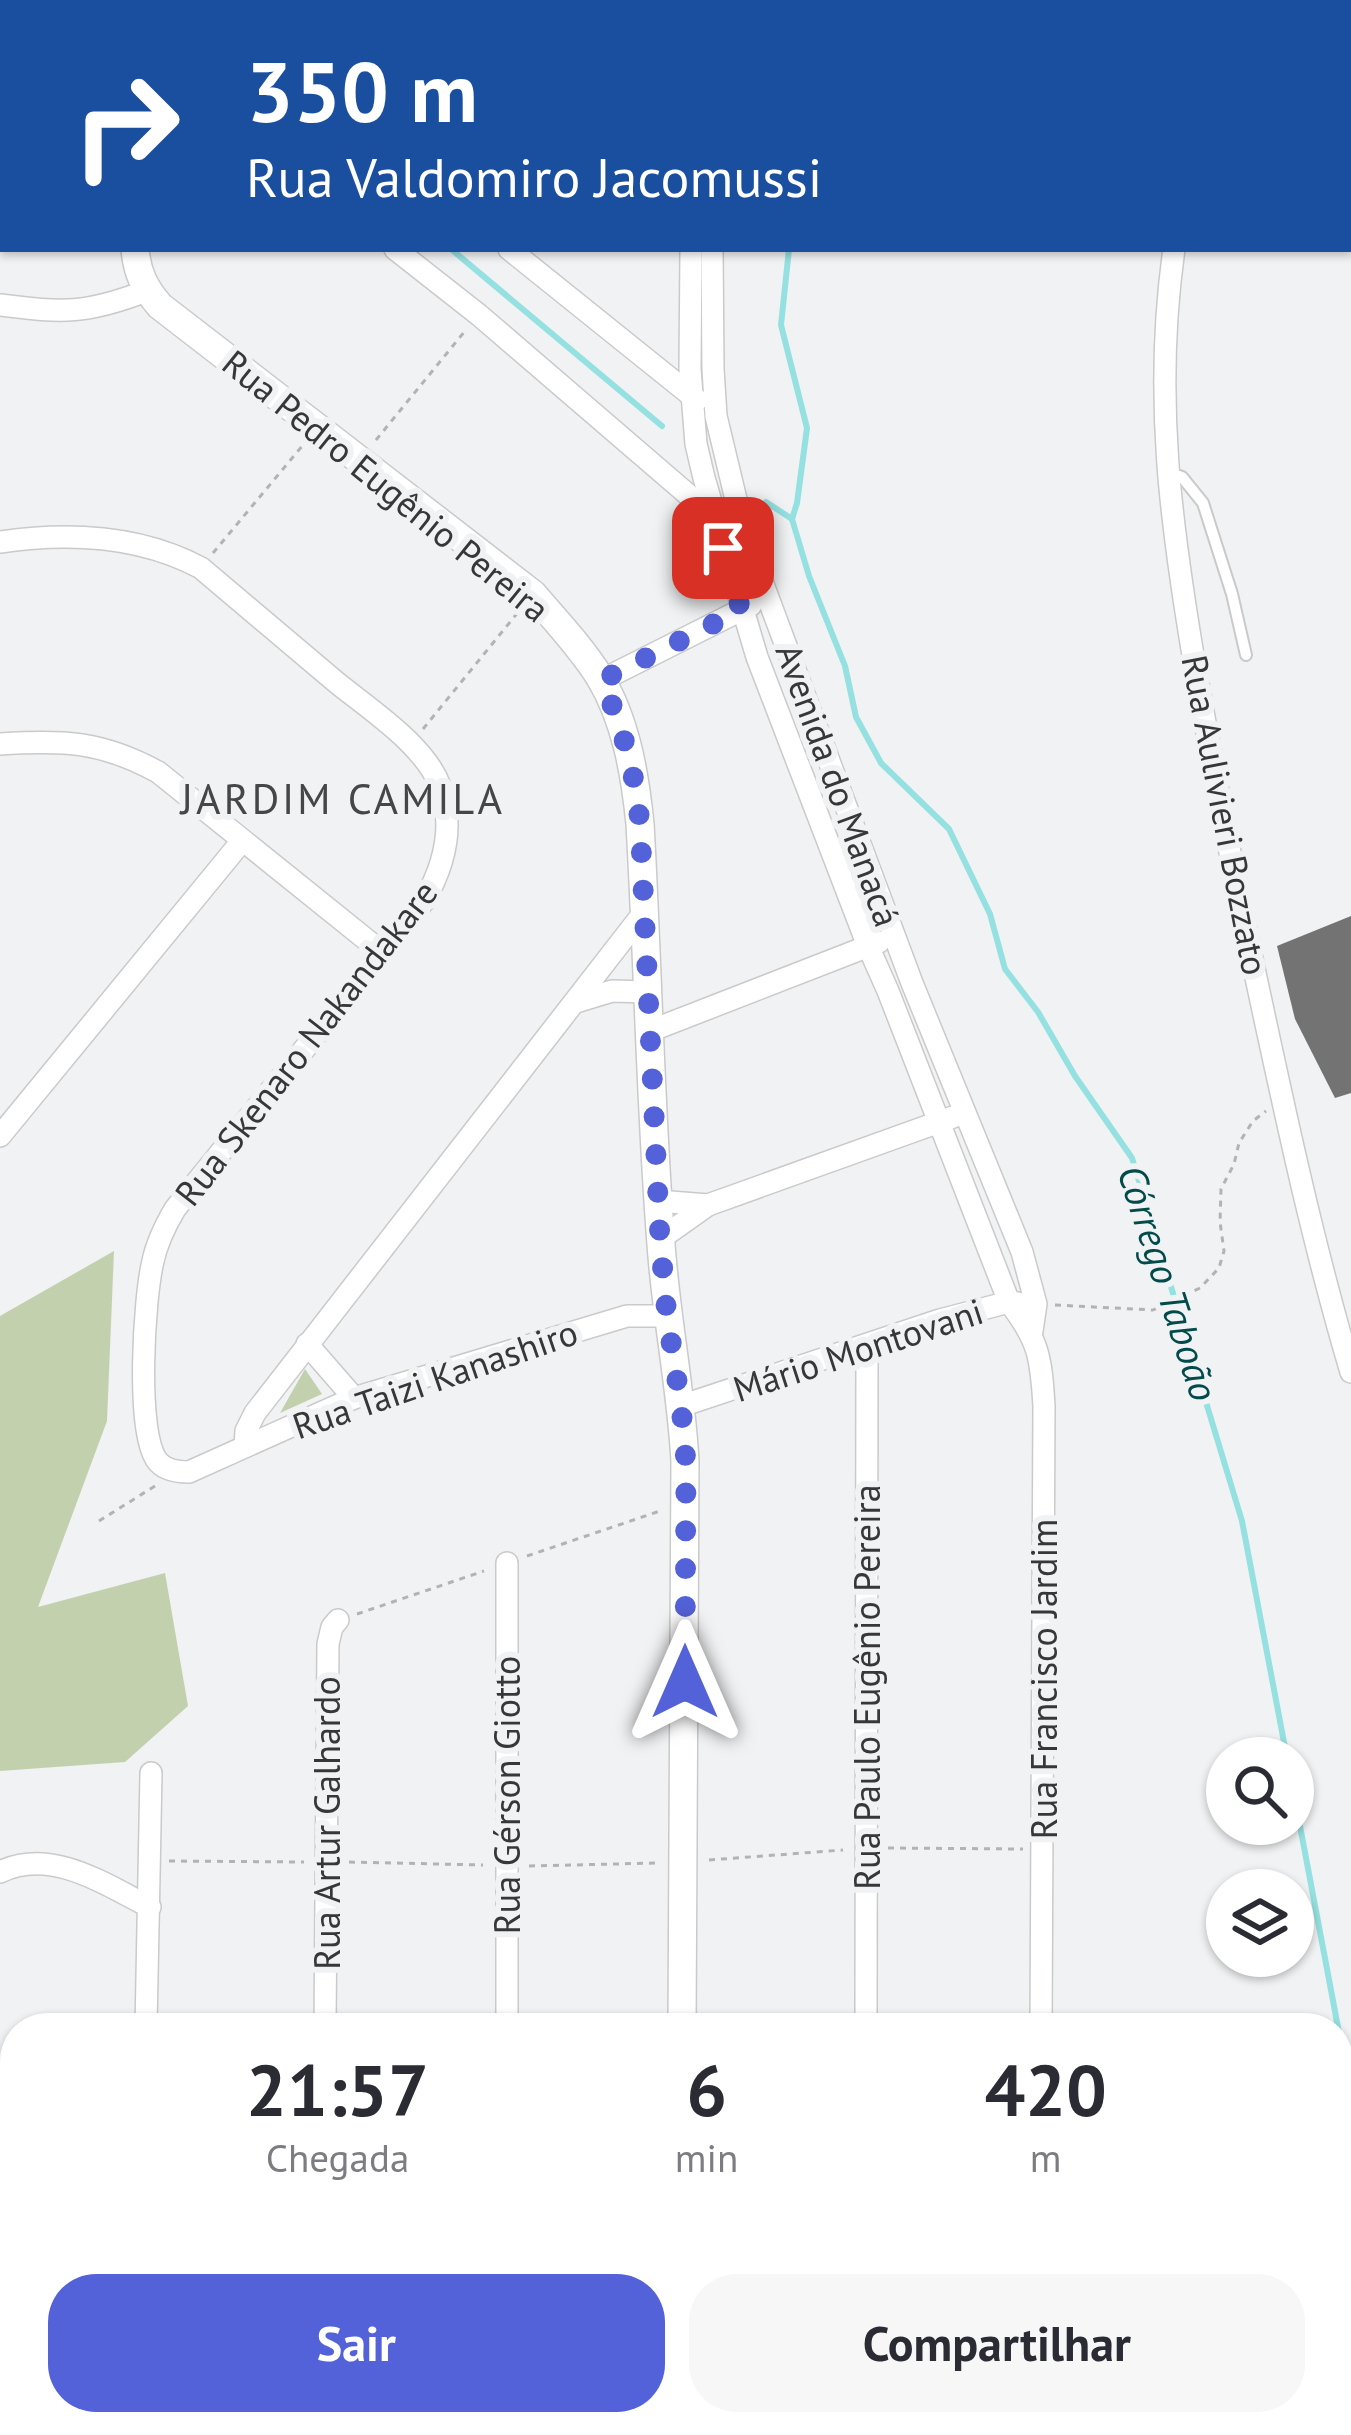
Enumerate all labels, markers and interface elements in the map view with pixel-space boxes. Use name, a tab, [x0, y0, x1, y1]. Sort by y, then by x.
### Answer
text: 350 m	[246, 36, 478, 145]
icon: right	[48, 48, 204, 204]
text: Rua Valdomiro Jacomussi	[246, 142, 822, 212]
street label: Rua Pedro Eugênio Pereira	[213, 339, 559, 632]
pin	[672, 497, 774, 599]
icon: arrive	[690, 515, 756, 581]
street label: Avenida do Manacá	[766, 637, 911, 933]
street label: Rua Aulivieri Bozzato	[1171, 651, 1280, 979]
district label: JARDIM CAMILA	[179, 771, 505, 826]
street label: Rua Skenaro Nakandakare	[164, 870, 447, 1215]
water label: Córrego Taboão	[1106, 1159, 1231, 1407]
street label: Mário Montovani	[727, 1287, 989, 1412]
street label: Rua Taizi Kanashiro	[286, 1308, 583, 1449]
street label: Rua Paulo Eugênio Pereira	[843, 1484, 890, 1890]
street label: Rua Francisco Jardim	[1020, 1519, 1067, 1839]
position arrow	[622, 1619, 748, 1745]
street label: Rua Gérson Giotto	[483, 1656, 530, 1934]
street label: Rua Artur Galhardo	[303, 1676, 350, 1970]
map controls	[1206, 1737, 1314, 1977]
button: search	[1206, 1737, 1314, 1845]
button: layers	[1206, 1869, 1314, 1977]
text: 21:57	[246, 2043, 429, 2136]
text: 6	[686, 2043, 727, 2136]
text: 420	[984, 2043, 1107, 2136]
text: Chegada	[266, 2132, 409, 2183]
text: min	[675, 2132, 738, 2183]
text: m	[1030, 2132, 1061, 2183]
button: Sair	[48, 2274, 665, 2412]
button: Compartilhar	[689, 2274, 1305, 2412]

